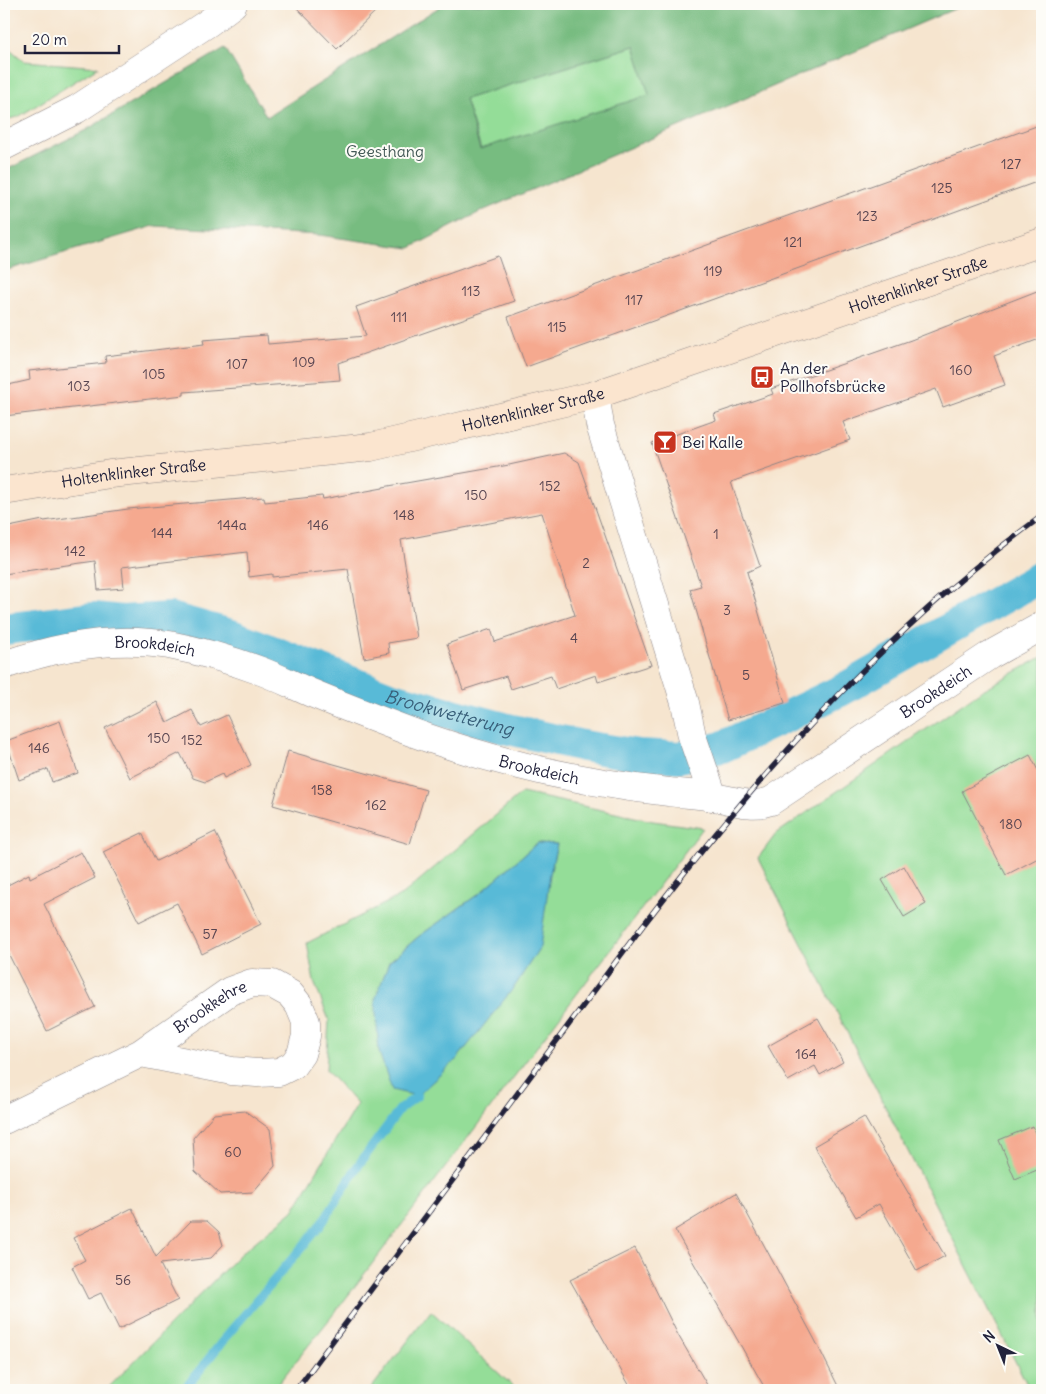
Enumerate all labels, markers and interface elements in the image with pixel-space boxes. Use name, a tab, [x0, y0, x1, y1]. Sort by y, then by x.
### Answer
scale bar	[25, 22, 119, 54]
text: 20 m	[32, 30, 67, 49]
park label: Geesthang	[346, 141, 424, 161]
house number: 127	[1001, 155, 1021, 173]
house number: 125	[931, 179, 953, 197]
house number: 123	[856, 207, 878, 225]
house number: 121	[784, 233, 802, 251]
street label: Holtenklinker Straße	[846, 251, 990, 318]
house number: 119	[703, 262, 723, 280]
house number: 113	[461, 282, 481, 300]
house number: 117	[625, 291, 643, 309]
house number: 111	[391, 308, 407, 326]
house number: 115	[547, 318, 567, 336]
house number: 109	[293, 353, 315, 371]
house number: 107	[226, 355, 248, 373]
place label: An der Pollhofsbrücke	[780, 358, 886, 396]
house number: 160	[950, 361, 972, 379]
bus stop icon: An der Pollhofsbrücke	[749, 364, 775, 390]
house number: 105	[143, 365, 165, 383]
house number: 103	[68, 377, 90, 395]
street label: Holtenklinker Straße	[460, 383, 607, 436]
bar icon: Bei Kalle	[652, 429, 678, 455]
place label: Bei Kalle	[682, 432, 743, 452]
street label: Holtenklinker Straße	[60, 454, 207, 492]
house number: 152	[539, 477, 561, 495]
house number: 150	[465, 486, 487, 504]
house number: 148	[393, 506, 415, 524]
house number: 144a	[217, 516, 247, 534]
house number: 146	[307, 516, 329, 534]
house number: 144	[151, 524, 173, 542]
house number: 1	[713, 525, 719, 543]
house number: 142	[64, 542, 86, 560]
house number: 2	[582, 554, 590, 572]
house number: 3	[723, 601, 731, 619]
house number: 4	[570, 629, 578, 647]
street label: Brookdeich	[114, 632, 198, 661]
street label: Brookdeich	[896, 660, 975, 722]
house number: 5	[742, 666, 750, 684]
water label: Brookwetterung	[382, 684, 517, 741]
house number: 150	[148, 729, 170, 747]
house number: 152	[181, 731, 203, 749]
house number: 146	[28, 739, 50, 757]
street label: Brookdeich	[497, 750, 581, 788]
house number: 158	[311, 781, 333, 799]
house number: 162	[365, 796, 387, 814]
house number: 180	[1000, 815, 1022, 833]
house number: 57	[203, 925, 218, 943]
street label: Brookkehre	[169, 976, 249, 1037]
house number: 164	[795, 1045, 817, 1063]
house number: 60	[224, 1143, 242, 1161]
house number: 56	[115, 1271, 131, 1289]
north arrow	[974, 1322, 1024, 1372]
text: N	[979, 1327, 999, 1346]

